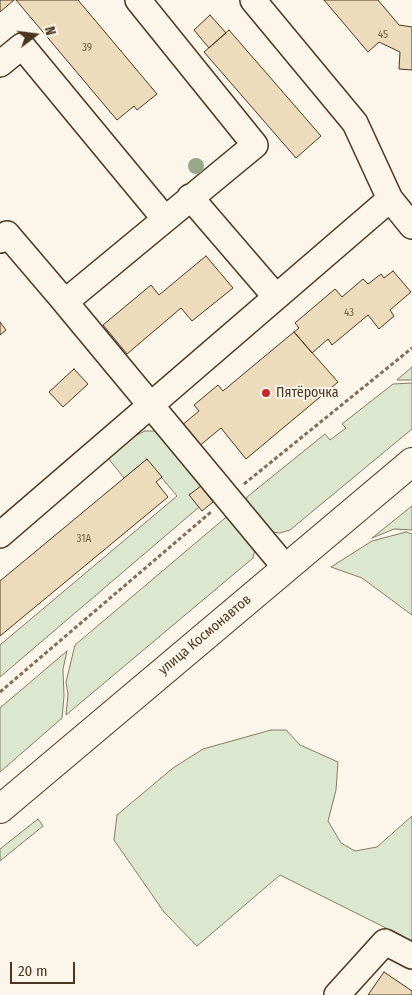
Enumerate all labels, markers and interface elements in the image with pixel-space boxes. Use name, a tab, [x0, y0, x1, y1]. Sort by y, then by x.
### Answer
north arrow	[10, 10, 60, 60]
text: N	[41, 25, 59, 37]
house number: 45	[378, 28, 388, 42]
house number: 39	[82, 41, 92, 55]
house number: 43	[344, 306, 354, 320]
place label: Пятёрочка	[276, 385, 339, 401]
marker: Пятёрочка	[260, 387, 272, 399]
house number: 31А	[77, 532, 91, 546]
street label: улица Космонавтов	[155, 591, 255, 679]
scale bar	[12, 952, 78, 984]
text: 20 m	[18, 962, 48, 980]

